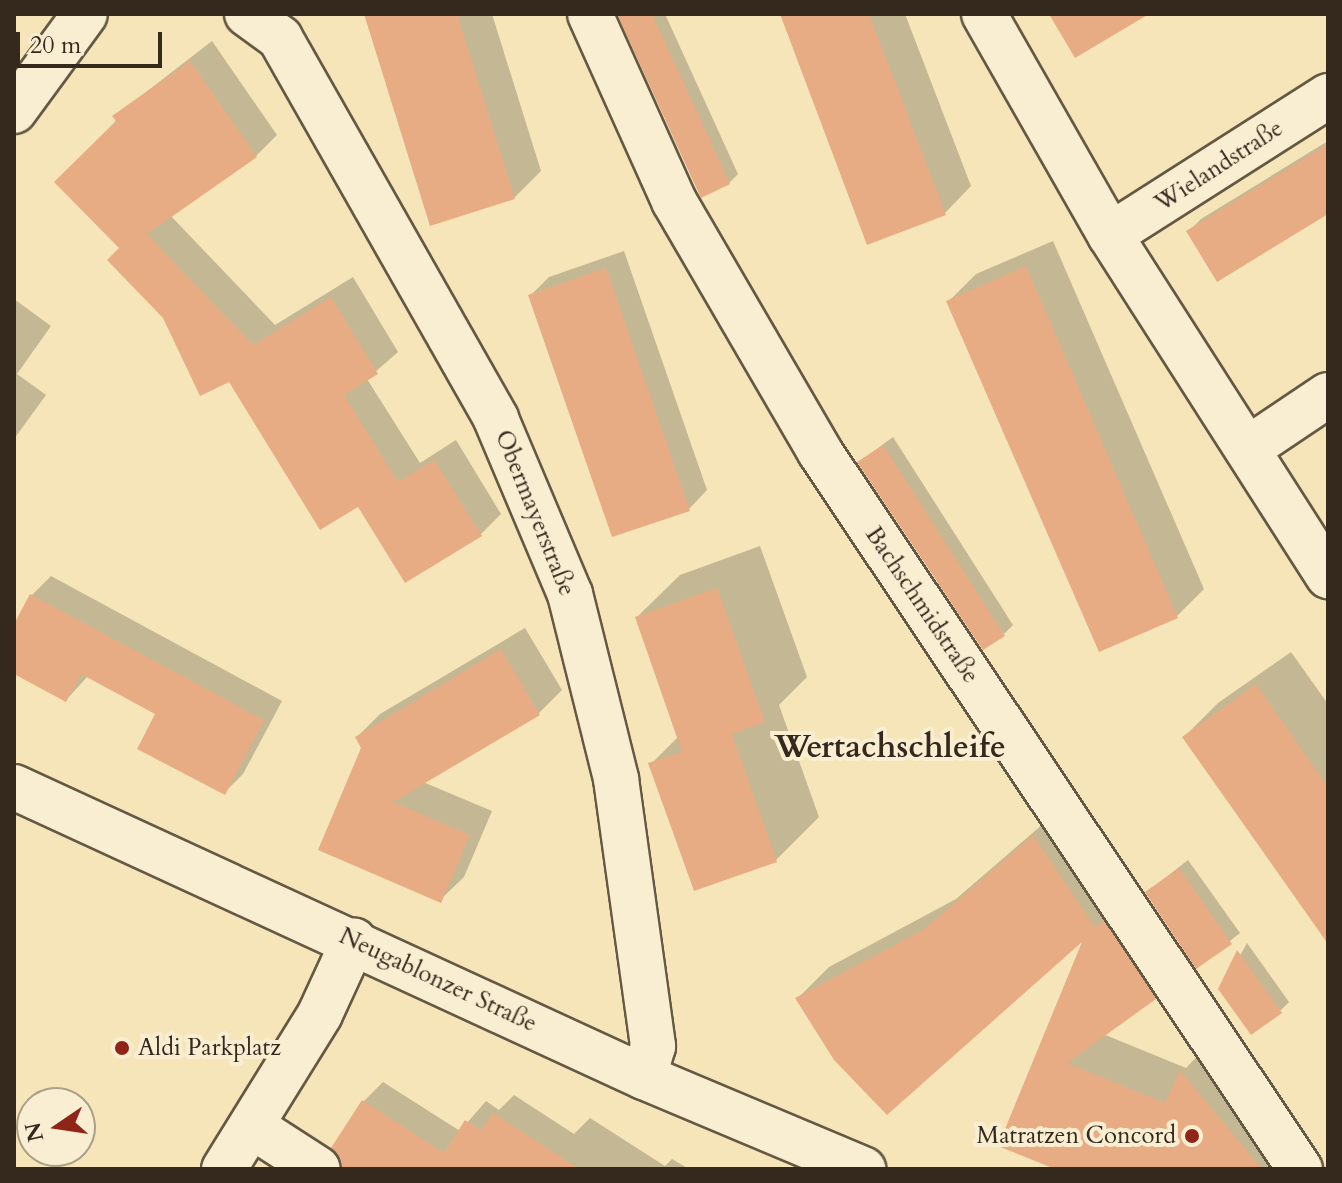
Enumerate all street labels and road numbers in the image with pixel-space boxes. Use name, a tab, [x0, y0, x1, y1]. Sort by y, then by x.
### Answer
street label: Wielandstraße	[1150, 114, 1288, 218]
street label: Obermayerstraße	[489, 426, 581, 600]
street label: Bachschmidstraße	[859, 521, 985, 689]
street label: Neugablonzer Straße	[335, 922, 541, 1038]

